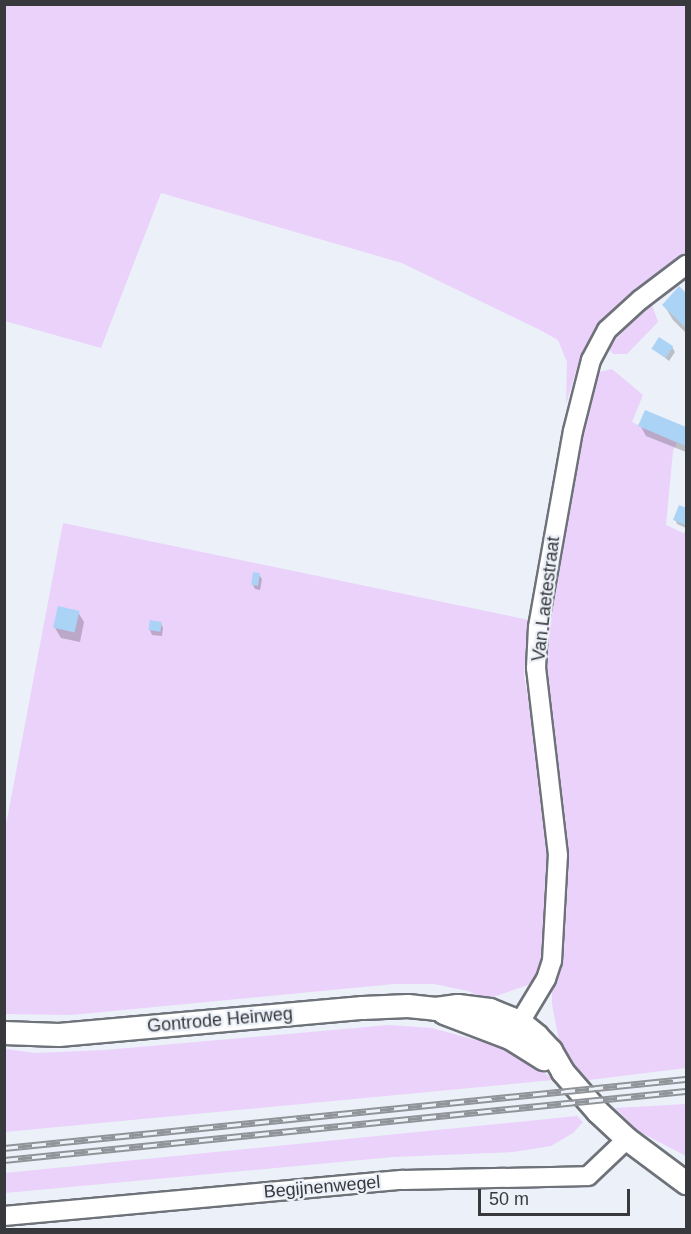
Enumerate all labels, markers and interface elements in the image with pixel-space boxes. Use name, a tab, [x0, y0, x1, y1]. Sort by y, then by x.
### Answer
street label: Van Laetestraat	[528, 535, 564, 663]
street label: Gontrode Heirweg	[146, 1003, 294, 1037]
street label: Begijnenwegel	[263, 1171, 381, 1203]
scale bar	[481, 1177, 632, 1215]
text: 50 m	[489, 1189, 529, 1209]

